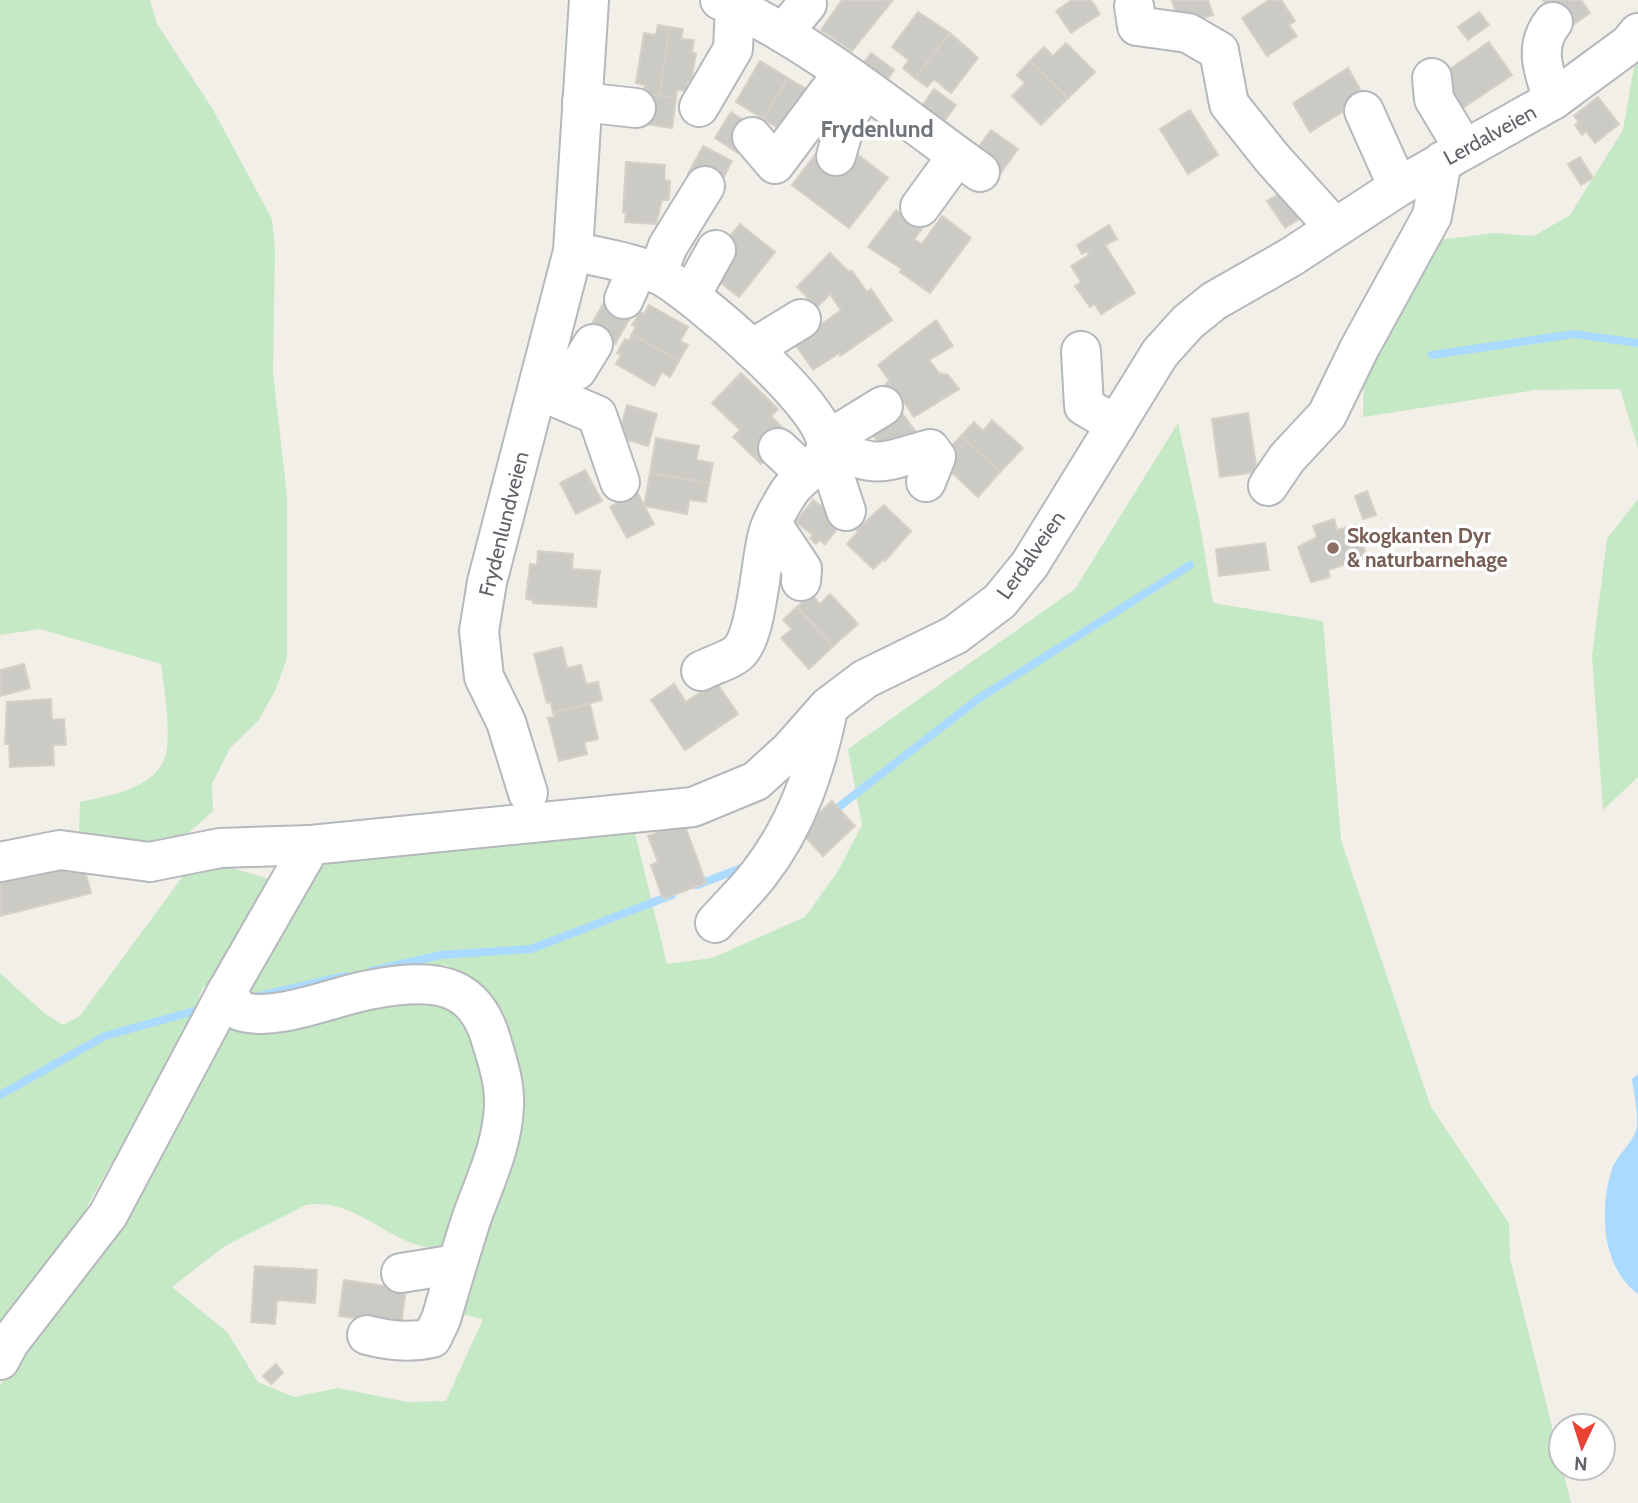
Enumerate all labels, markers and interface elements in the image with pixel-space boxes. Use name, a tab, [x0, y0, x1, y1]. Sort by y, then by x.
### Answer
street label: Lerdalveien	[1439, 99, 1540, 170]
district label: Frydenlund	[820, 115, 934, 143]
street label: Frydenlundveien	[473, 449, 534, 599]
street label: Lerdalveien	[991, 506, 1070, 604]
place label: Skogkanten Dyr & naturbarnehage	[1347, 523, 1508, 572]
marker: Skogkanten Dyr & naturbarnehage	[1325, 540, 1341, 556]
north arrow	[1547, 1412, 1617, 1482]
text: N	[1573, 1452, 1588, 1475]

